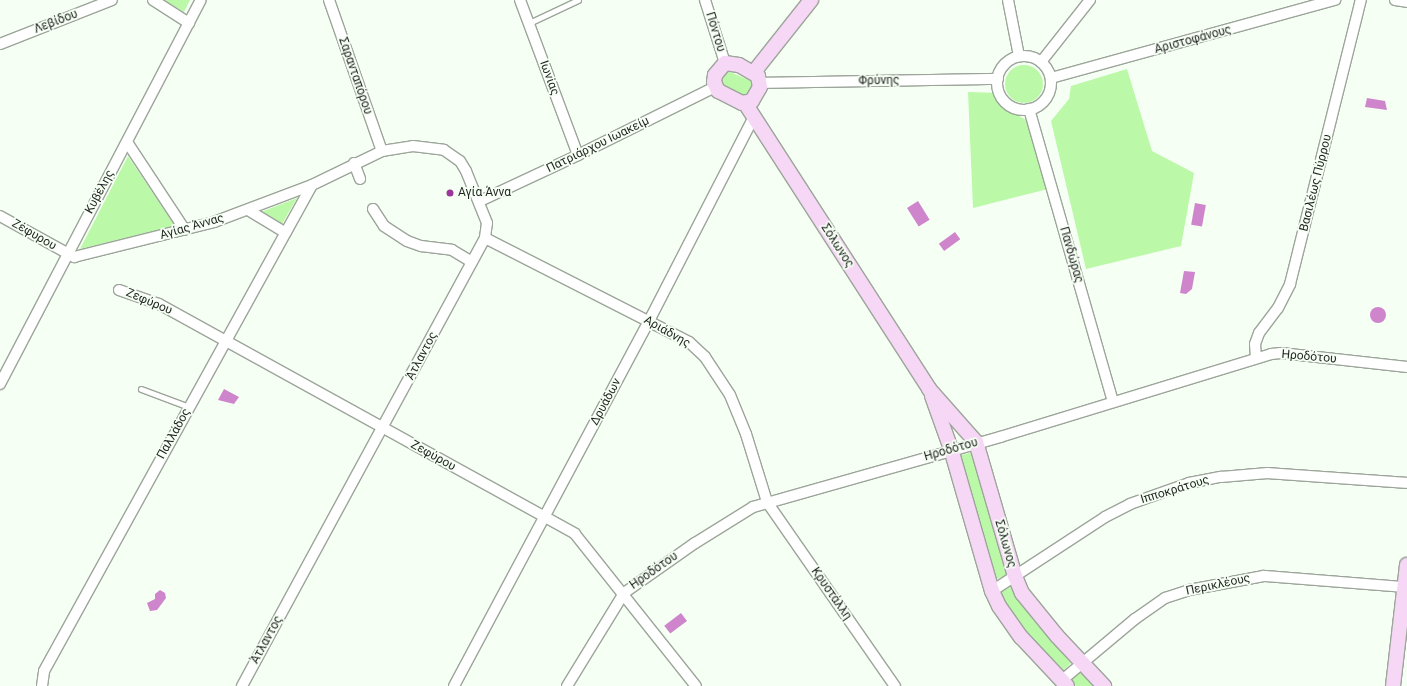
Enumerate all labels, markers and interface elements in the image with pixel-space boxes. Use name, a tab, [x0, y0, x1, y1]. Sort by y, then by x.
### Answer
street label: Λεβίδου	[32, 7, 80, 37]
street label: Πόντου	[702, 10, 728, 54]
street label: Αριστοφάνους	[1153, 23, 1233, 57]
street label: Σαρανταπόρου	[335, 36, 375, 116]
street label: Ιωνίας	[536, 59, 562, 97]
street label: Φρύνης	[858, 73, 900, 89]
street label: Πατριάρχου Ιωακείμ	[544, 114, 652, 176]
street label: Βασιλέως Πύρρου	[1297, 133, 1335, 233]
street label: Κυβέλης	[83, 168, 117, 216]
place label: Αγία Άννα	[458, 186, 511, 200]
marker: Αγία Άννα	[445, 188, 455, 198]
street label: Αγίας Άννας	[158, 211, 226, 243]
street label: Ζέφυρου	[9, 217, 59, 253]
street label: Σόλωνος	[818, 221, 856, 271]
street label: Πανδώρας	[1056, 225, 1086, 285]
street label: Ζεφύρου	[124, 286, 174, 318]
street label: Αριάδνης	[641, 313, 693, 351]
street label: Άτλαντος	[403, 329, 441, 383]
street label: Ηροδότου	[1281, 347, 1337, 367]
street label: Δρυάδων	[588, 376, 624, 428]
street label: Παλλάδος	[154, 406, 194, 462]
street label: Ηροδότου	[922, 435, 980, 465]
street label: Ζεφύρου	[408, 438, 458, 474]
street label: Ιπποκράτους	[1139, 473, 1211, 507]
street label: Σόλωνος	[991, 518, 1019, 570]
street label: Ηροδότου	[627, 549, 681, 593]
street label: Κρυστάλλη	[808, 565, 854, 623]
street label: Περικλέους	[1185, 571, 1251, 599]
street label: Άτλαντος	[248, 614, 286, 666]

